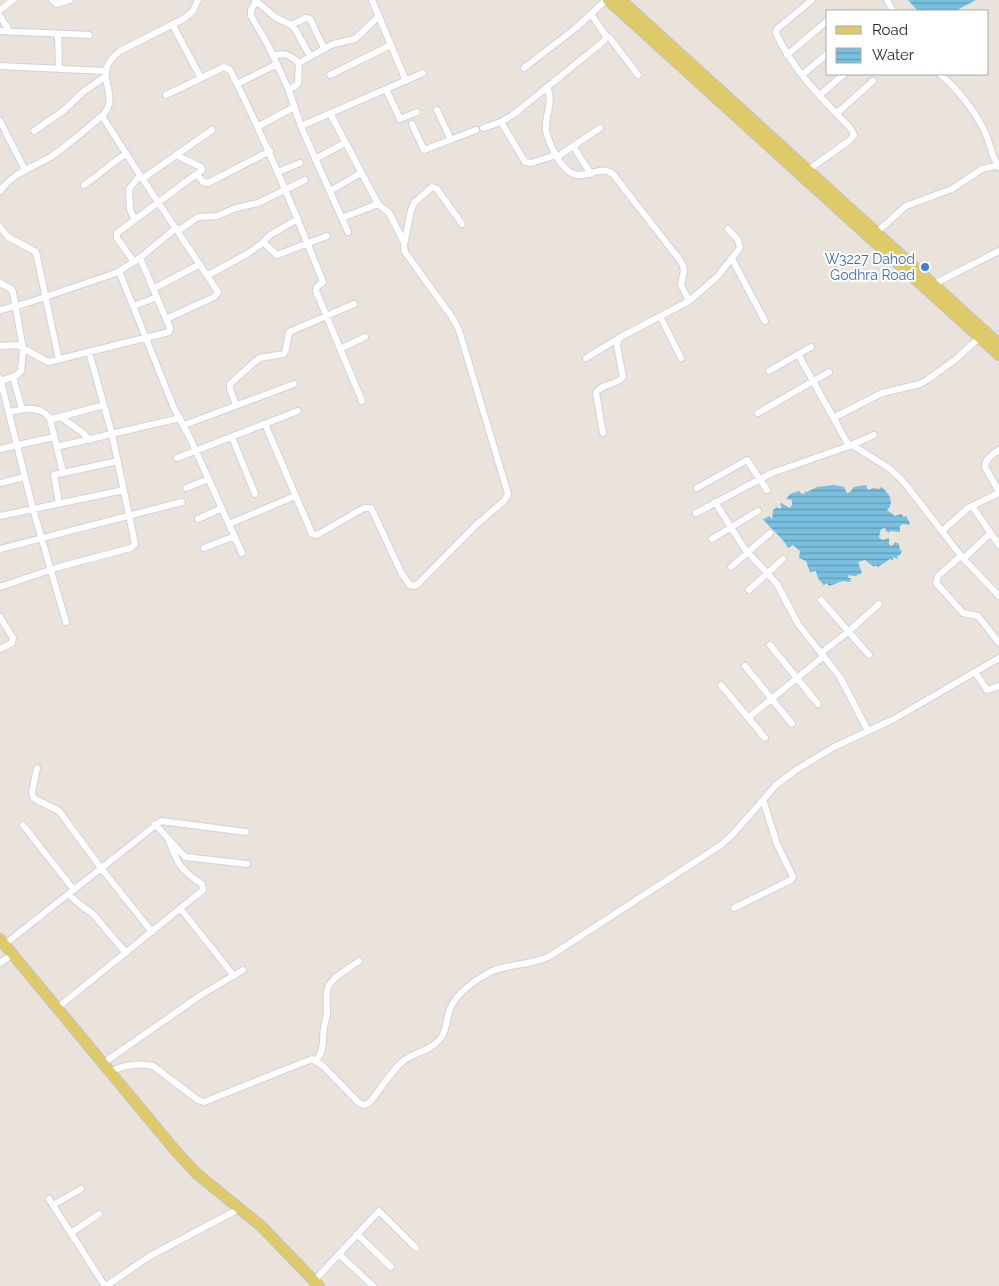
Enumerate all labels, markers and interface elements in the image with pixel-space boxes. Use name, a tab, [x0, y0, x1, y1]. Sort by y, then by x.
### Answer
legend	[826, 10, 989, 75]
text: Road	[872, 21, 908, 39]
text: Water	[872, 46, 915, 64]
place label: W3227 Dahod Godhra Road	[825, 251, 915, 283]
marker: W3227 Dahod Godhra Road	[919, 261, 931, 273]

